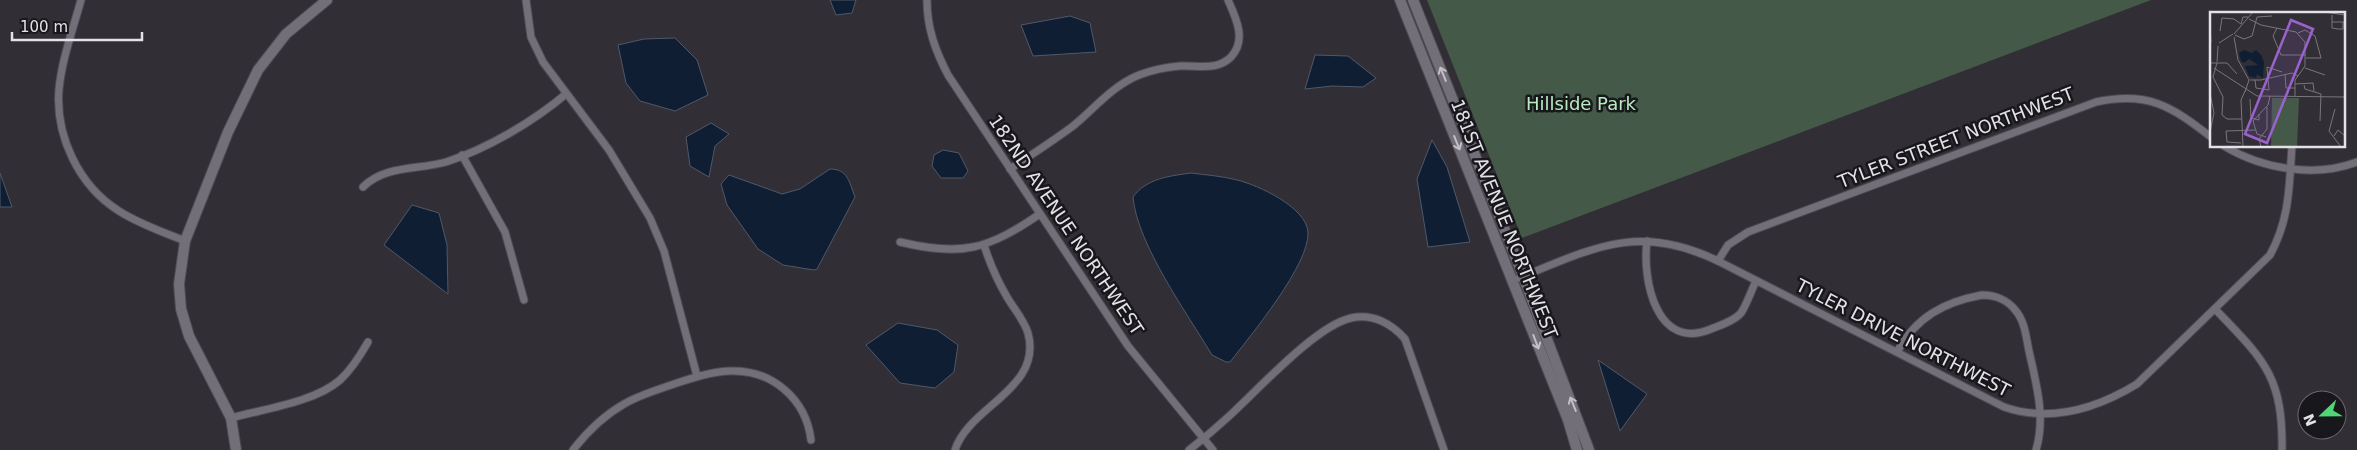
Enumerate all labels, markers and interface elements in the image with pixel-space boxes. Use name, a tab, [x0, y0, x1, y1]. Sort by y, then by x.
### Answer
scale bar	[12, 10, 142, 42]
inset map	[2210, 12, 2344, 148]
text: 100 m	[20, 18, 68, 36]
one-way arrow	[1438, 67, 1447, 82]
street label: TYLER STREET NORTHWEST	[1834, 82, 2078, 193]
park label: Hillside Park	[1526, 93, 1637, 114]
street label: 181ST AVENUE NORTHWEST	[1447, 96, 1563, 342]
street label: 182ND AVENUE NORTHWEST	[985, 111, 1149, 340]
one-way arrow	[1453, 135, 1462, 150]
street label: TYLER DRIVE NORTHWEST	[1792, 274, 2015, 401]
one-way arrow	[1532, 334, 1541, 349]
north arrow	[2297, 390, 2347, 440]
one-way arrow	[1568, 397, 1578, 412]
text: N	[2300, 411, 2320, 428]

